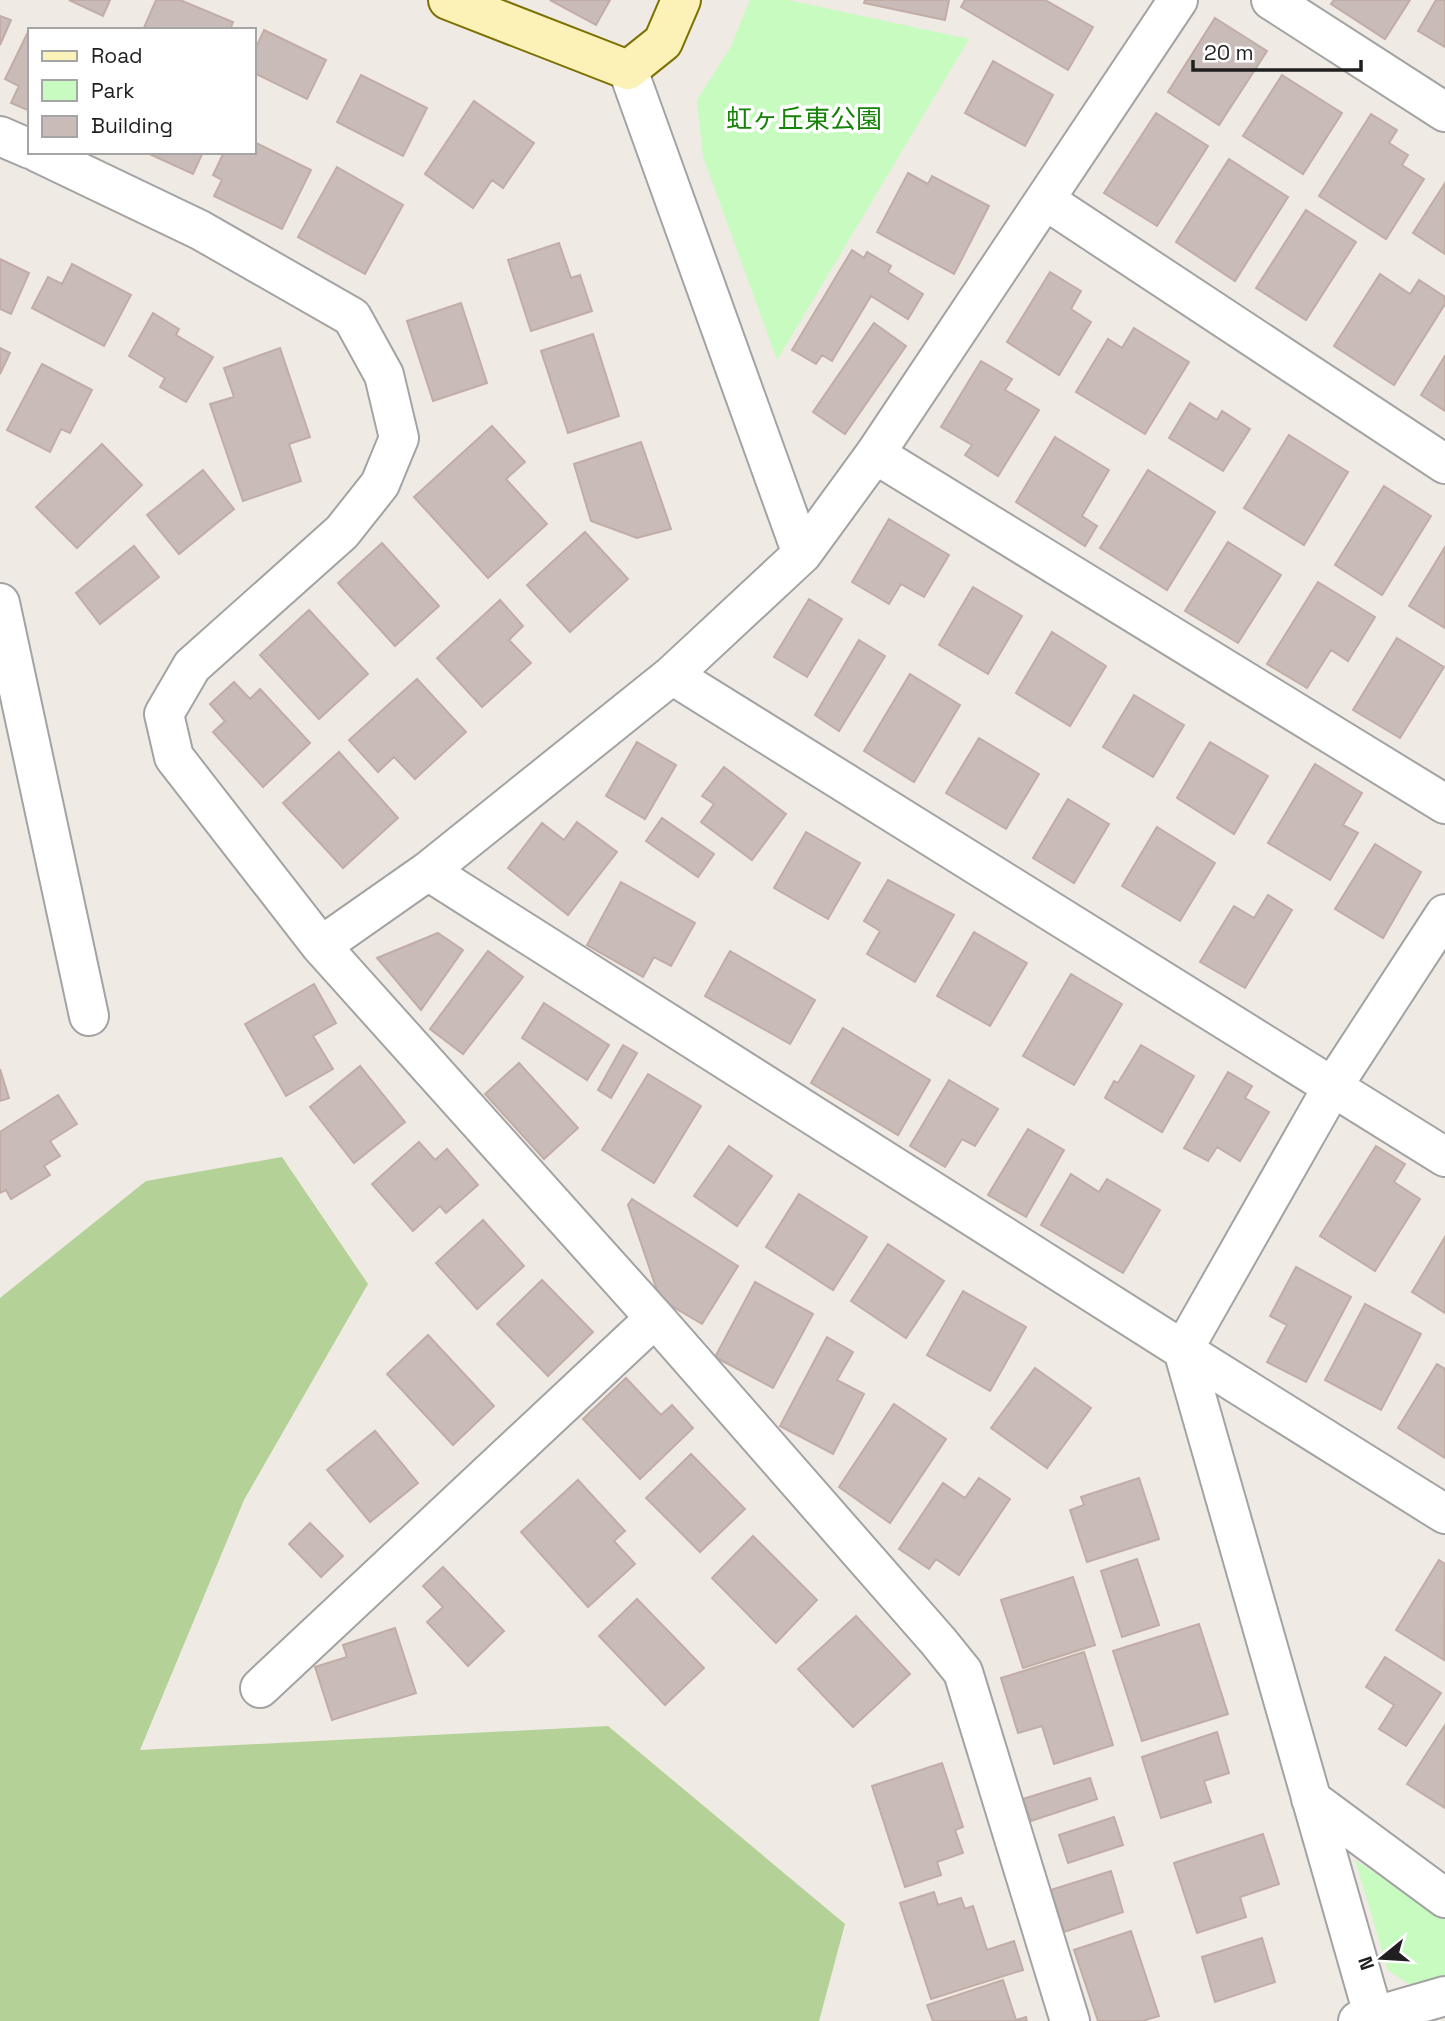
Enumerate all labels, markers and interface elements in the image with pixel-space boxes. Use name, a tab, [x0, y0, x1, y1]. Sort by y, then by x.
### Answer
legend	[28, 28, 256, 154]
scale bar	[1193, 28, 1361, 72]
text: 20 m	[1204, 39, 1254, 66]
text: Road	[91, 42, 143, 69]
text: Park	[91, 77, 135, 104]
park label: 虹ヶ丘東公園	[726, 102, 882, 136]
text: Building	[91, 112, 173, 139]
north arrow	[1347, 1923, 1417, 1993]
text: N	[1352, 1953, 1380, 1973]

